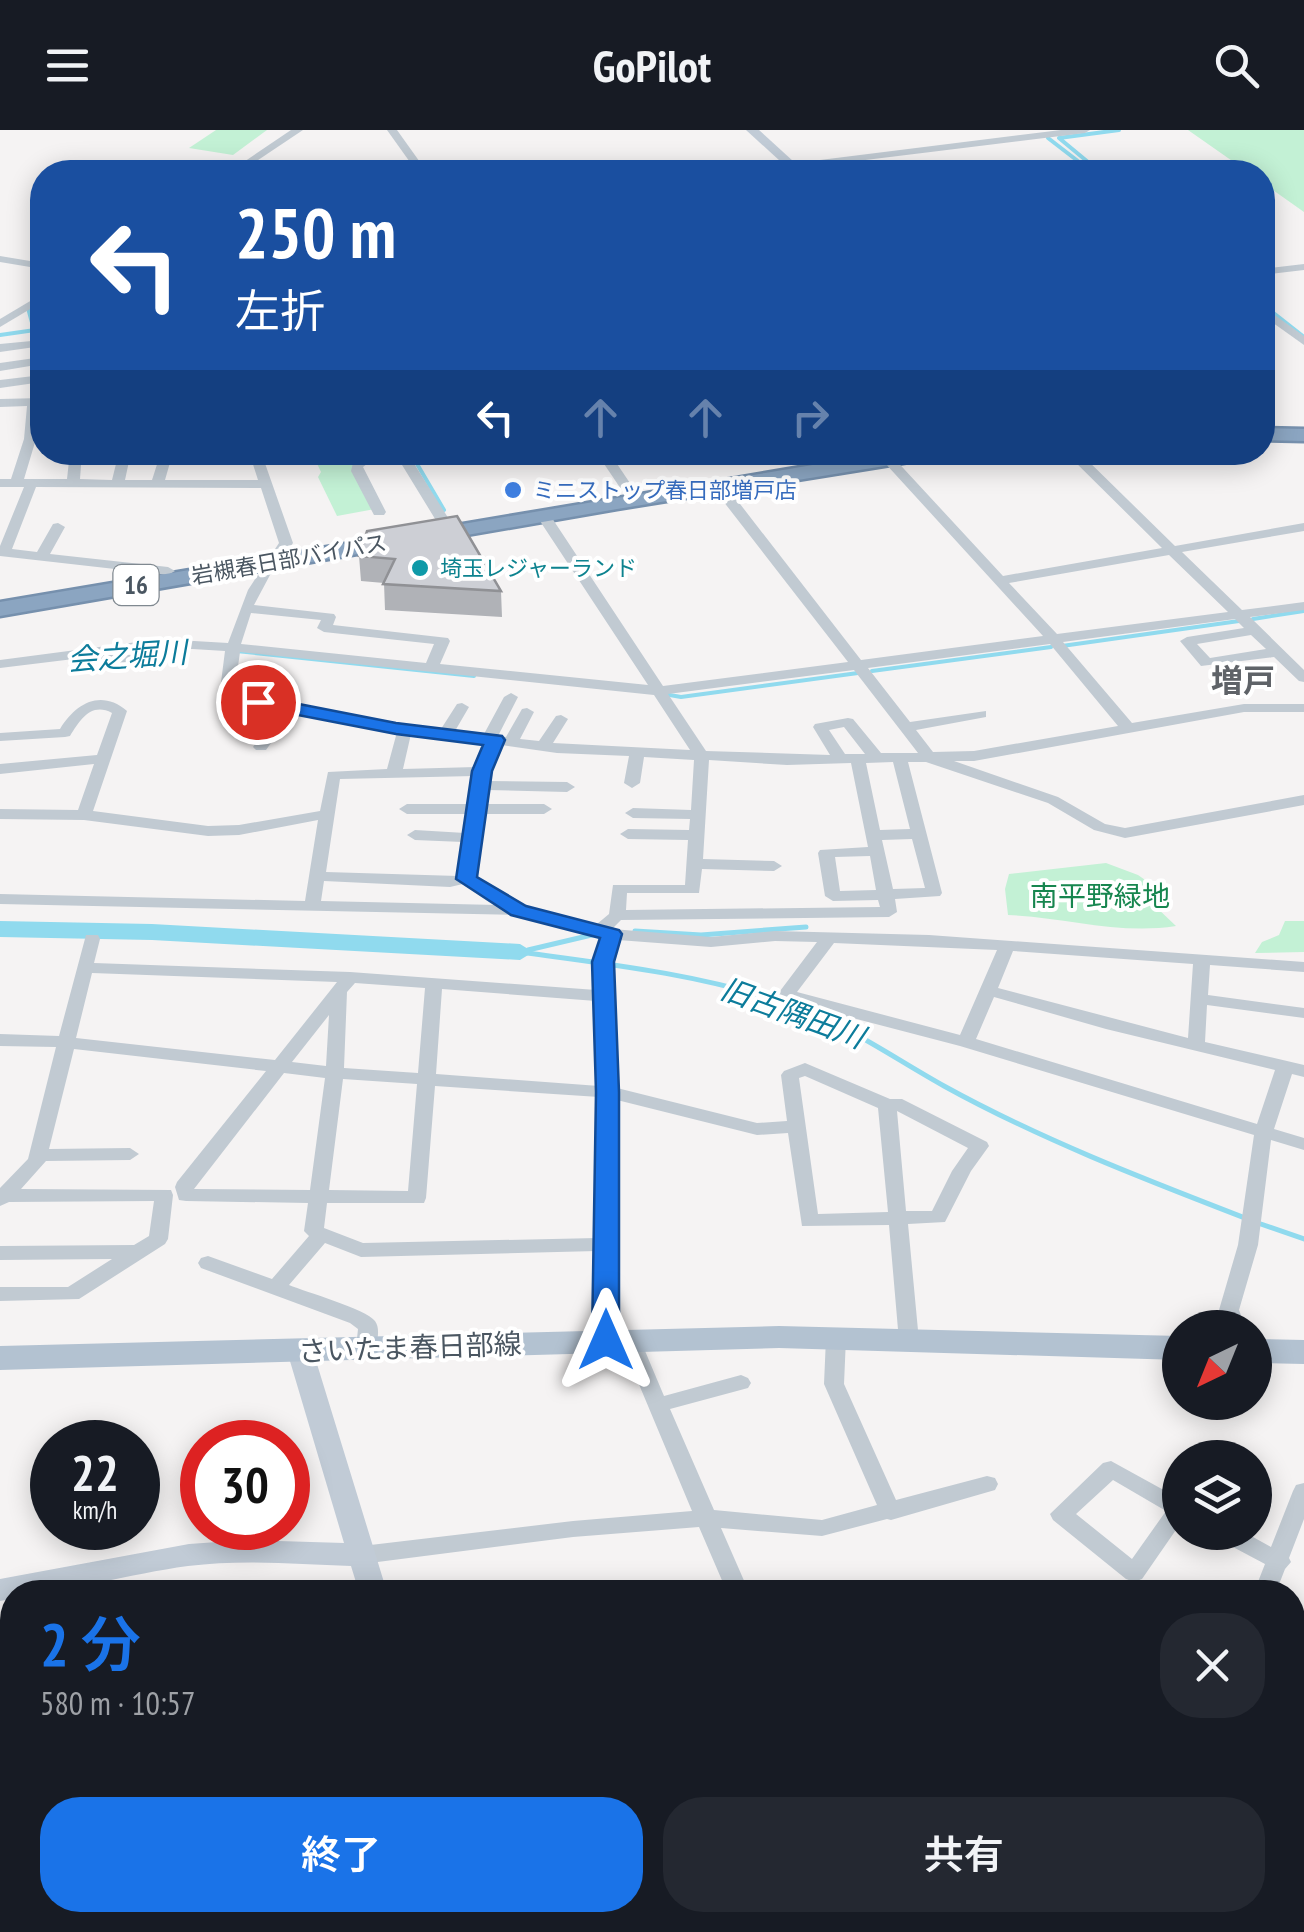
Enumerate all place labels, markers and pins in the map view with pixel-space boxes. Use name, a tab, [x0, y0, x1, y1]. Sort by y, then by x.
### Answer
place label: ミニストップ春日部増戸店	[533, 476, 797, 504]
marker: ミニストップ春日部増戸店	[502, 479, 524, 501]
place label: 埼玉レジャーランド	[440, 554, 637, 582]
marker: 埼玉レジャーランド	[409, 557, 431, 579]
pin	[216, 660, 301, 745]

